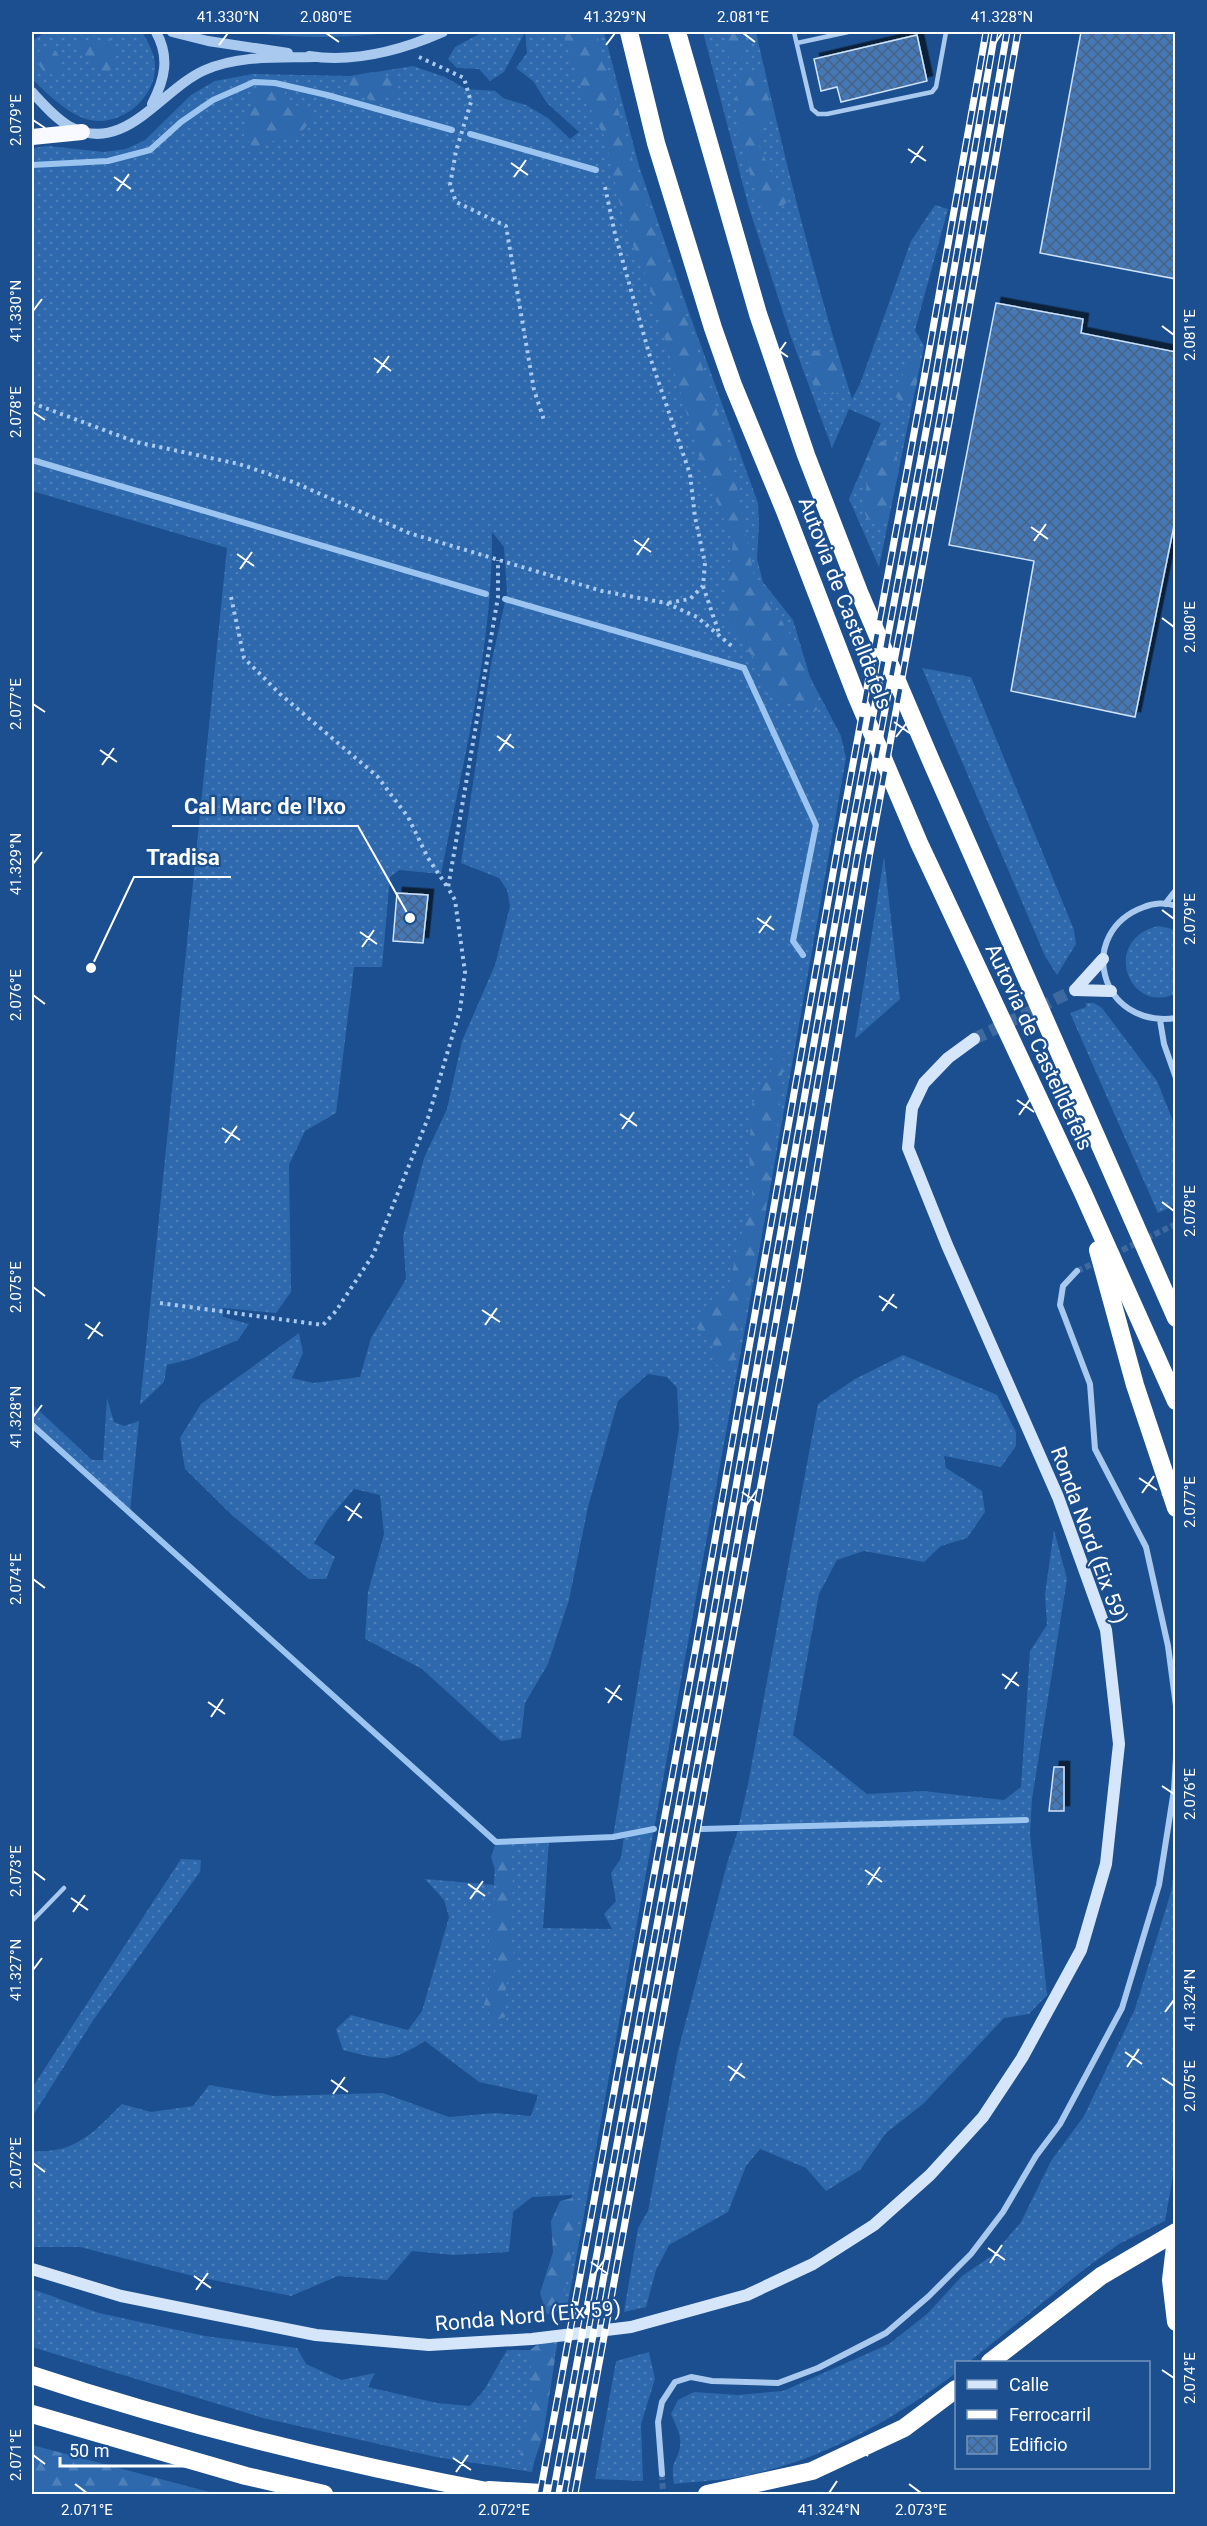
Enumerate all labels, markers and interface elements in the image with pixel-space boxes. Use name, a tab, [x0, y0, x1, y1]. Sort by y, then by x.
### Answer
text: 41.330°N	[197, 8, 259, 26]
text: 2.080°E	[300, 8, 352, 26]
text: 41.329°N	[584, 8, 646, 26]
text: 2.081°E	[717, 8, 769, 26]
text: 41.328°N	[971, 8, 1033, 26]
text: 2.079°E	[7, 94, 25, 146]
text: 41.330°N	[7, 280, 25, 342]
text: 2.081°E	[1181, 309, 1199, 361]
text: 2.078°E	[7, 386, 25, 438]
street label: Autovia de Castelldefels	[793, 494, 897, 712]
text: 2.080°E	[1181, 601, 1199, 653]
text: 2.077°E	[7, 678, 25, 730]
callout: Cal Marc de l'Ixo	[172, 786, 358, 826]
text: Cal Marc de l'Ixo	[184, 794, 346, 819]
text: 41.329°N	[7, 833, 25, 895]
callout: Tradisa	[134, 837, 231, 877]
text: Tradisa	[146, 845, 220, 870]
text: 2.079°E	[1181, 893, 1199, 945]
street label: Autovia de Castelldefels	[981, 940, 1097, 1154]
text: 2.076°E	[7, 969, 25, 1021]
text: 2.078°E	[1181, 1185, 1199, 1237]
text: 2.075°E	[7, 1261, 25, 1313]
text: 41.328°N	[7, 1386, 25, 1448]
street label: Ronda Nord (Eix 59)	[1046, 1443, 1132, 1627]
text: 2.077°E	[1181, 1476, 1199, 1528]
text: 2.074°E	[7, 1553, 25, 1605]
text: 2.076°E	[1181, 1768, 1199, 1820]
text: 2.073°E	[7, 1845, 25, 1897]
text: 41.327°N	[7, 1939, 25, 2001]
text: 41.324°N	[1181, 1969, 1199, 2031]
text: 2.075°E	[1181, 2060, 1199, 2112]
text: 2.072°E	[7, 2137, 25, 2189]
street label: Ronda Nord (Eix 59)	[434, 2296, 622, 2336]
text: 2.074°E	[1181, 2352, 1199, 2404]
legend	[955, 2361, 1150, 2469]
text: Calle	[1009, 2374, 1049, 2395]
text: Ferrocarril	[1009, 2404, 1091, 2425]
text: 2.071°E	[7, 2429, 25, 2481]
scale bar	[60, 2430, 202, 2468]
text: Edificio	[1009, 2434, 1068, 2455]
text: 50 m	[69, 2440, 109, 2461]
text: 2.071°E	[61, 2501, 113, 2519]
text: 2.072°E	[478, 2501, 530, 2519]
text: 41.324°N	[798, 2501, 860, 2519]
text: 2.073°E	[895, 2501, 947, 2519]

